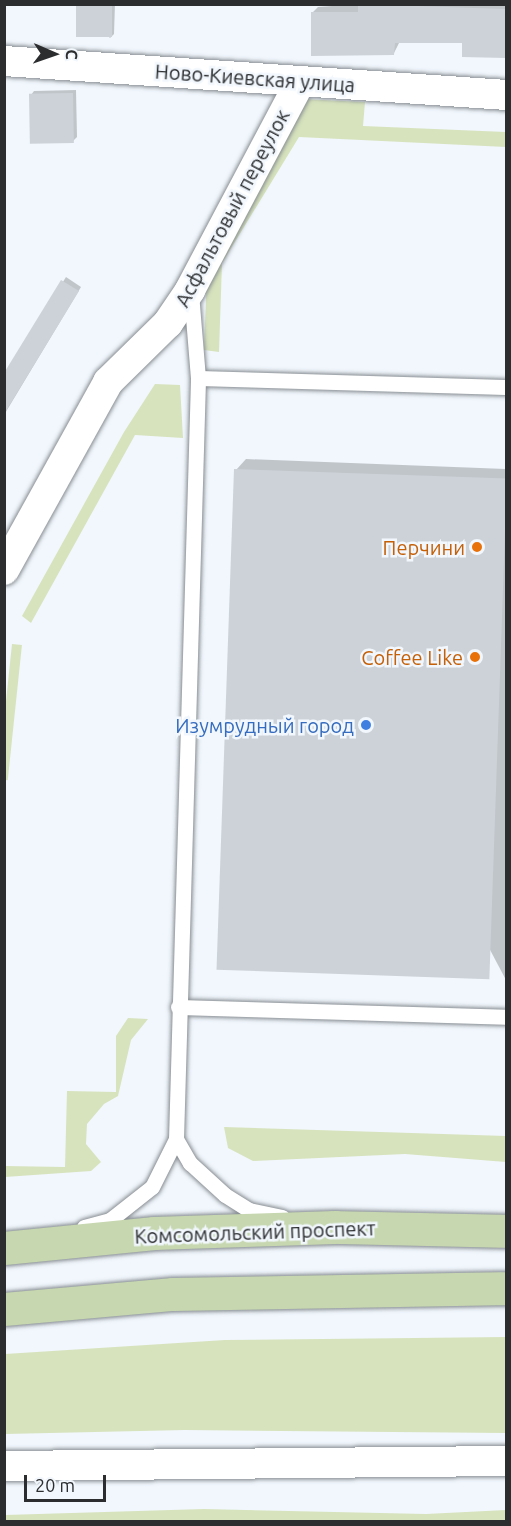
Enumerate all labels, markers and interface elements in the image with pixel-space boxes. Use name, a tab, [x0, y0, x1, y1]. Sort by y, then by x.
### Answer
north arrow	[24, 24, 84, 84]
text: С	[63, 49, 81, 60]
street label: Ново-Киевская улица	[154, 59, 356, 97]
street label: Асфальтовый переулок	[170, 105, 294, 311]
place label: Перчини	[383, 535, 465, 559]
marker: Перчини	[470, 540, 484, 554]
place label: Coffee Like	[361, 645, 463, 669]
marker: Coffee Like	[468, 650, 482, 664]
place label: Изумрудный город	[175, 713, 354, 737]
marker: Изумрудный город	[359, 718, 373, 732]
street label: Комсомольский проспект	[134, 1216, 376, 1248]
scale bar	[27, 1463, 110, 1501]
text: 20 m	[35, 1475, 75, 1495]

